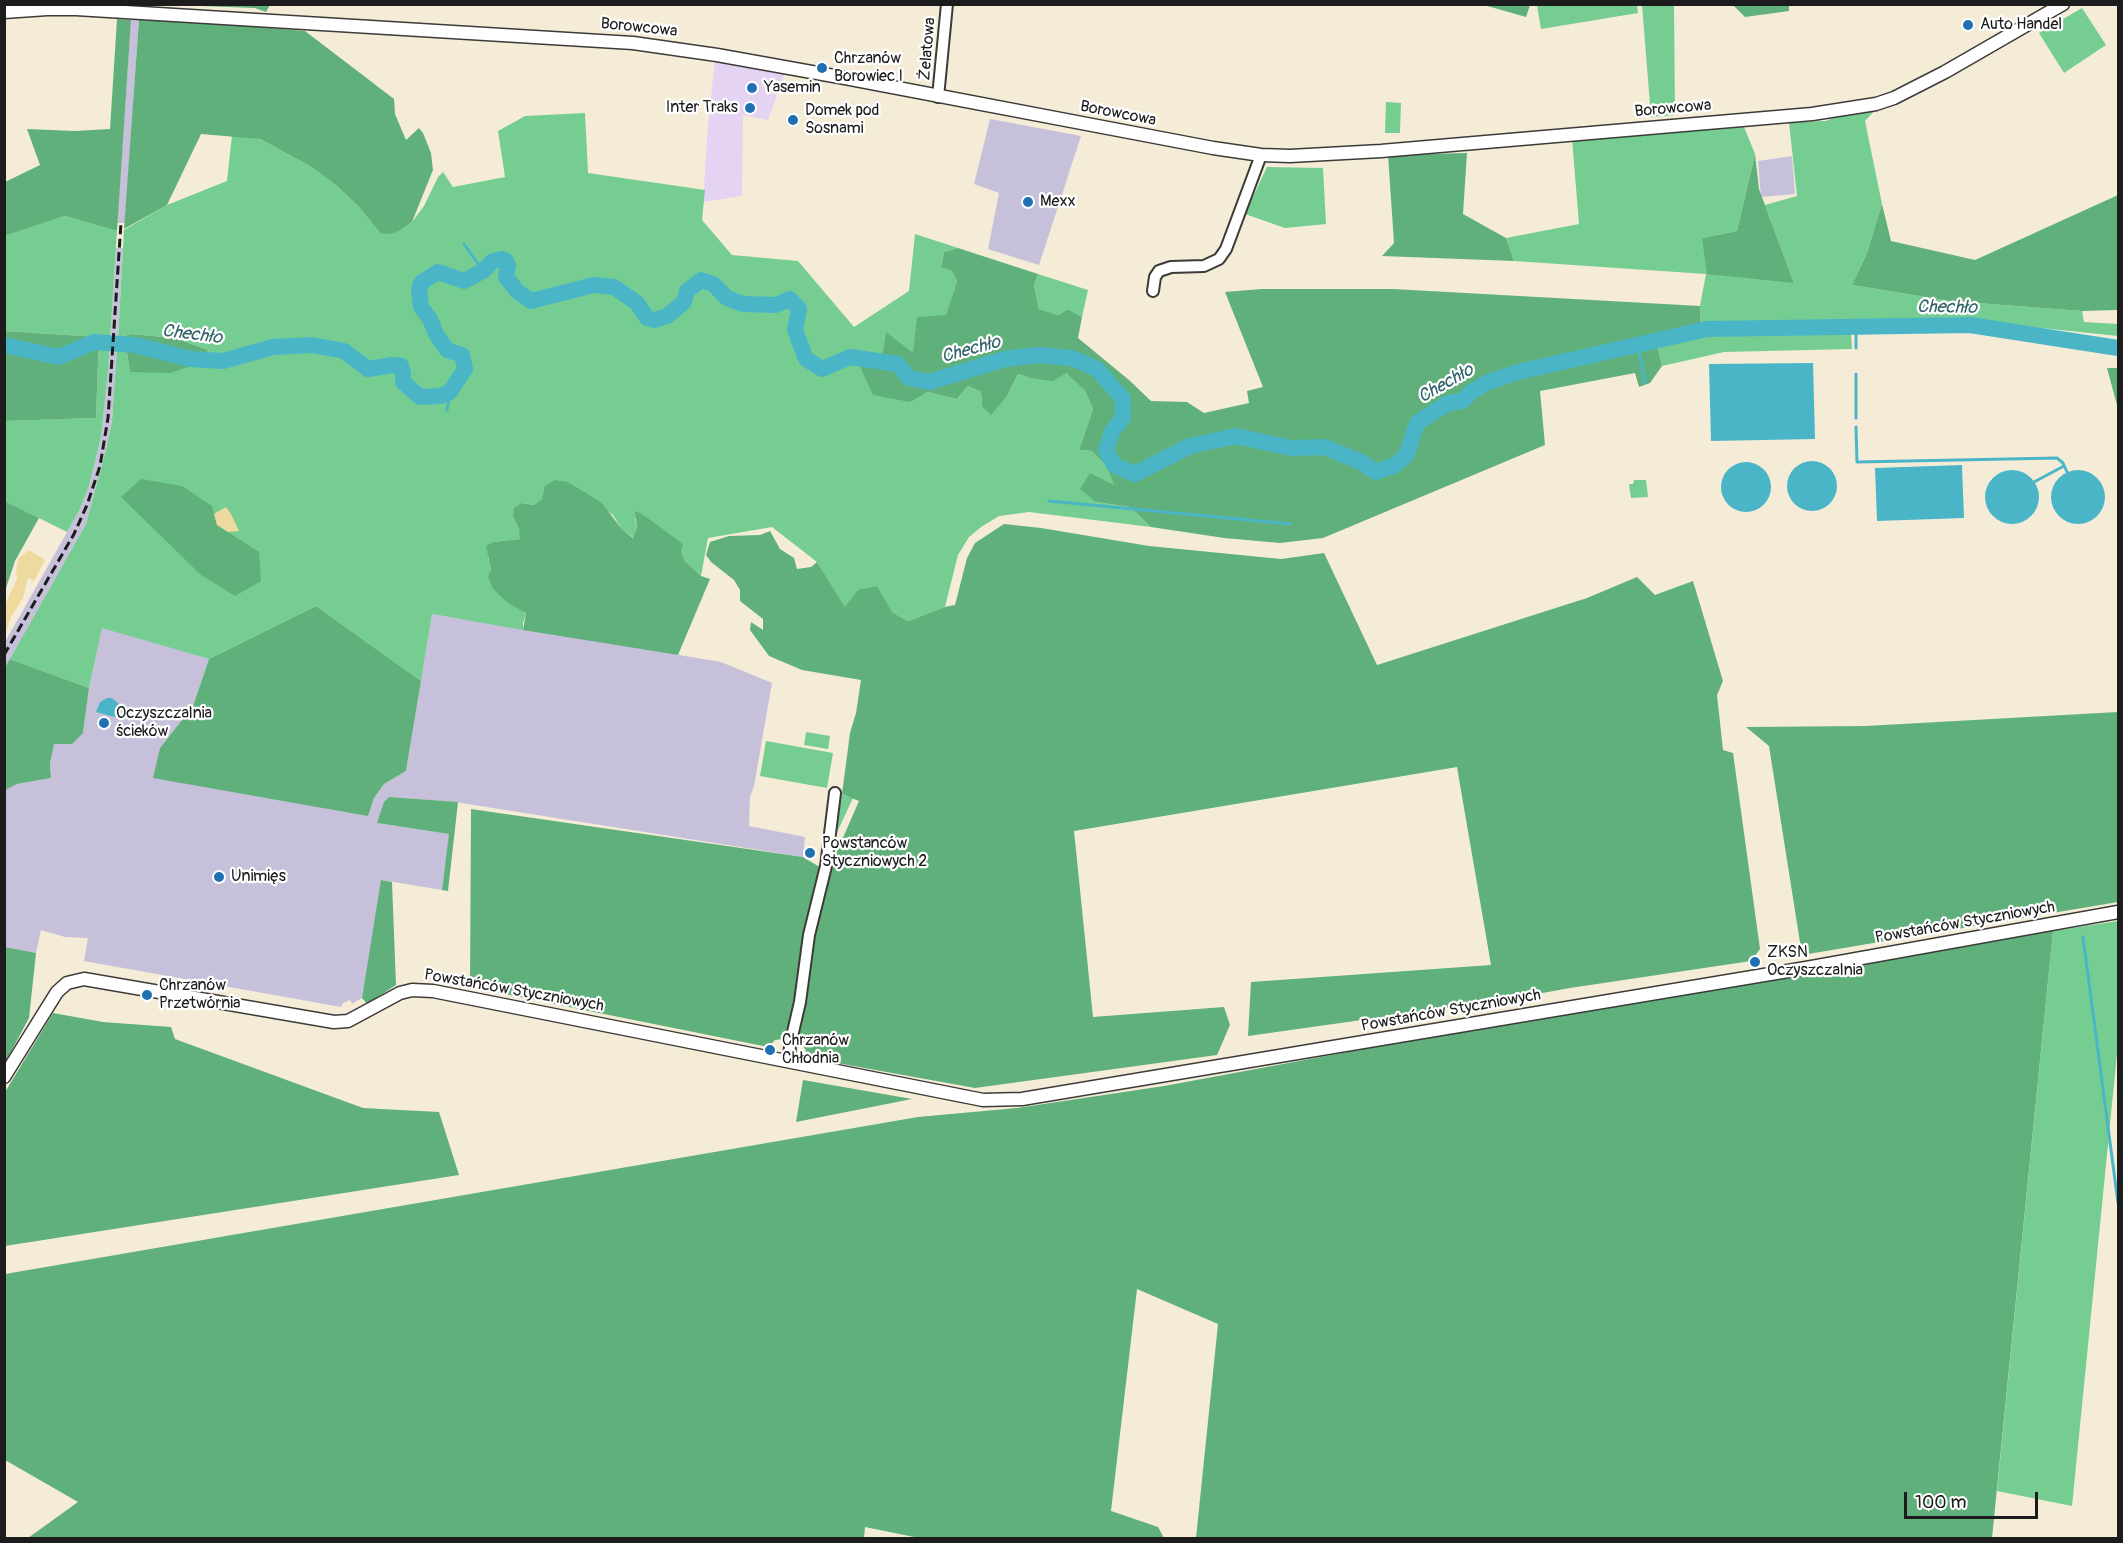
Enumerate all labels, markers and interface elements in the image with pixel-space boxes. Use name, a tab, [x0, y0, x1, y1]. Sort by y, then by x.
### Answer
street label: Borowcowa	[600, 14, 678, 42]
place label: Auto Handel	[1980, 15, 2062, 35]
street label: Żelatowa	[916, 17, 940, 81]
marker: Auto Handel	[1961, 18, 1975, 32]
place label: Chrzanów Borowiec I	[834, 49, 903, 87]
marker: Chrzanów Borowiec I	[815, 61, 829, 75]
place label: Yasemin	[764, 78, 821, 98]
marker: Yasemin	[745, 81, 759, 95]
street label: Borowcowa	[1634, 96, 1712, 122]
street label: Borowcowa	[1078, 97, 1158, 131]
place label: Inter Traks	[666, 98, 738, 118]
marker: Inter Traks	[743, 101, 757, 115]
place label: Domek pod Sosnami	[805, 101, 879, 139]
marker: Domek pod Sosnami	[786, 113, 800, 127]
place label: Mexx	[1040, 192, 1075, 212]
marker: Mexx	[1021, 195, 1035, 209]
water label: Chechło	[1917, 297, 1977, 319]
water label: Chechło	[161, 321, 223, 349]
water label: Chechło	[939, 332, 1003, 368]
water label: Chechło	[1415, 360, 1477, 408]
place label: Oczyszczalnia ścieków	[116, 704, 212, 742]
marker: Oczyszczalnia ścieków	[97, 716, 111, 730]
place label: Powstanców Styczniowych 2	[822, 834, 927, 872]
marker: Powstanców Styczniowych 2	[803, 846, 817, 860]
place label: Unimięs	[231, 867, 286, 887]
marker: Unimięs	[212, 870, 226, 884]
street label: Powstańców Styczniowych	[1874, 898, 2056, 948]
place label: ZKSN Oczyszczalnia	[1767, 943, 1863, 981]
marker: ZKSN Oczyszczalnia	[1748, 955, 1762, 969]
street label: Powstańców Styczniowych	[423, 966, 605, 1016]
place label: Chrzanów Przetwórnia	[159, 976, 241, 1014]
street label: Powstańców Styczniowych	[1360, 986, 1542, 1036]
marker: Chrzanów Przetwórnia	[140, 988, 154, 1002]
place label: Chrzanów Chłodnia	[782, 1031, 849, 1069]
marker: Chrzanów Chłodnia	[763, 1043, 777, 1057]
scale bar	[1907, 1480, 2040, 1518]
text: 100 m	[1915, 1491, 1967, 1514]

